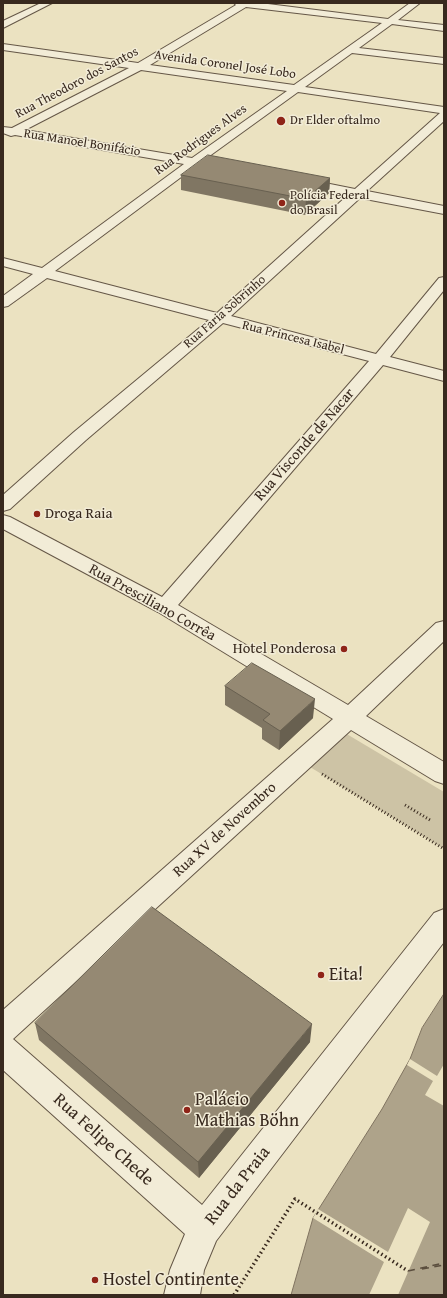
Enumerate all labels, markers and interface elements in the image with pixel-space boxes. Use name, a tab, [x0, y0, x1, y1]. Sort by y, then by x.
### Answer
street label: Rua Theodoro dos Santos	[13, 44, 141, 122]
street label: Avenida Coronel José Lobo	[153, 47, 297, 83]
street label: Rua Rodrigues Alves	[152, 101, 250, 179]
place label: Dr Elder oftalmo	[290, 113, 380, 129]
marker: Dr Elder oftalmo	[275, 115, 287, 127]
street label: Rua Manoel Bonifácio	[22, 126, 142, 160]
place label: Polícia Federal do Brasil	[290, 188, 369, 219]
marker: Polícia Federal do Brasil	[277, 198, 287, 208]
street label: Rua Faria Sobrinho	[181, 272, 269, 352]
street label: Rua Princesa Isabel	[240, 318, 346, 358]
street label: Rua Visconde de Nacar	[251, 385, 359, 505]
place label: Droga Raia	[45, 505, 113, 523]
marker: Droga Raia	[32, 509, 42, 519]
street label: Rua Presciliano Corrêa	[85, 561, 219, 645]
place label: Hotel Ponderosa	[233, 640, 336, 658]
marker: Hotel Ponderosa	[339, 644, 349, 654]
street label: Rua XV de Novembro	[170, 779, 280, 881]
place label: Eita!	[329, 964, 363, 986]
marker: Eita!	[316, 970, 326, 980]
street label: Rua Felipe Chede	[48, 1089, 158, 1191]
place label: Palácio Mathias Böhn	[195, 1089, 299, 1132]
marker: Palácio Mathias Böhn	[182, 1105, 192, 1115]
street label: Rua da Praia	[201, 1142, 275, 1230]
place label: Hostel Continente	[103, 1269, 239, 1291]
marker: Hostel Continente	[90, 1275, 100, 1285]

